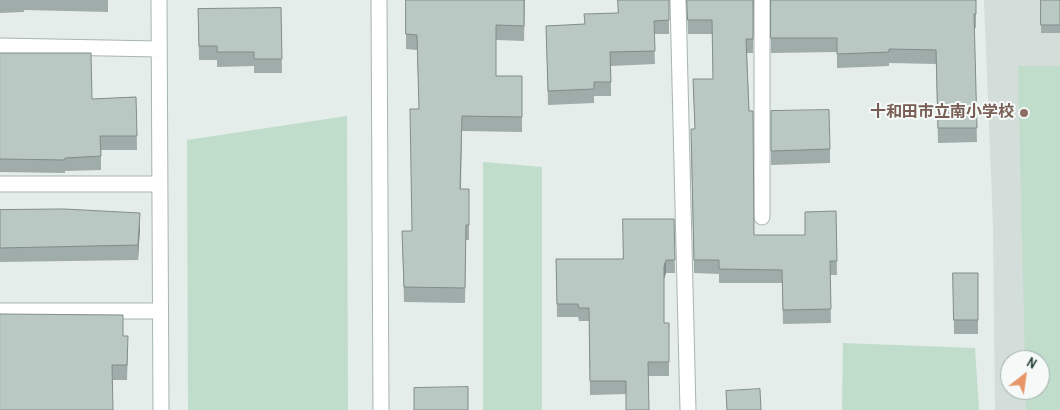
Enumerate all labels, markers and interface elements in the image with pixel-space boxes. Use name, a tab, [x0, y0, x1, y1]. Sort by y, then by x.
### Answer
place label: 十和田市立南小学校	[870, 103, 1014, 123]
marker: 十和田市立南小学校	[1018, 107, 1030, 119]
north arrow	[1000, 350, 1050, 400]
text: N	[1024, 353, 1040, 373]

